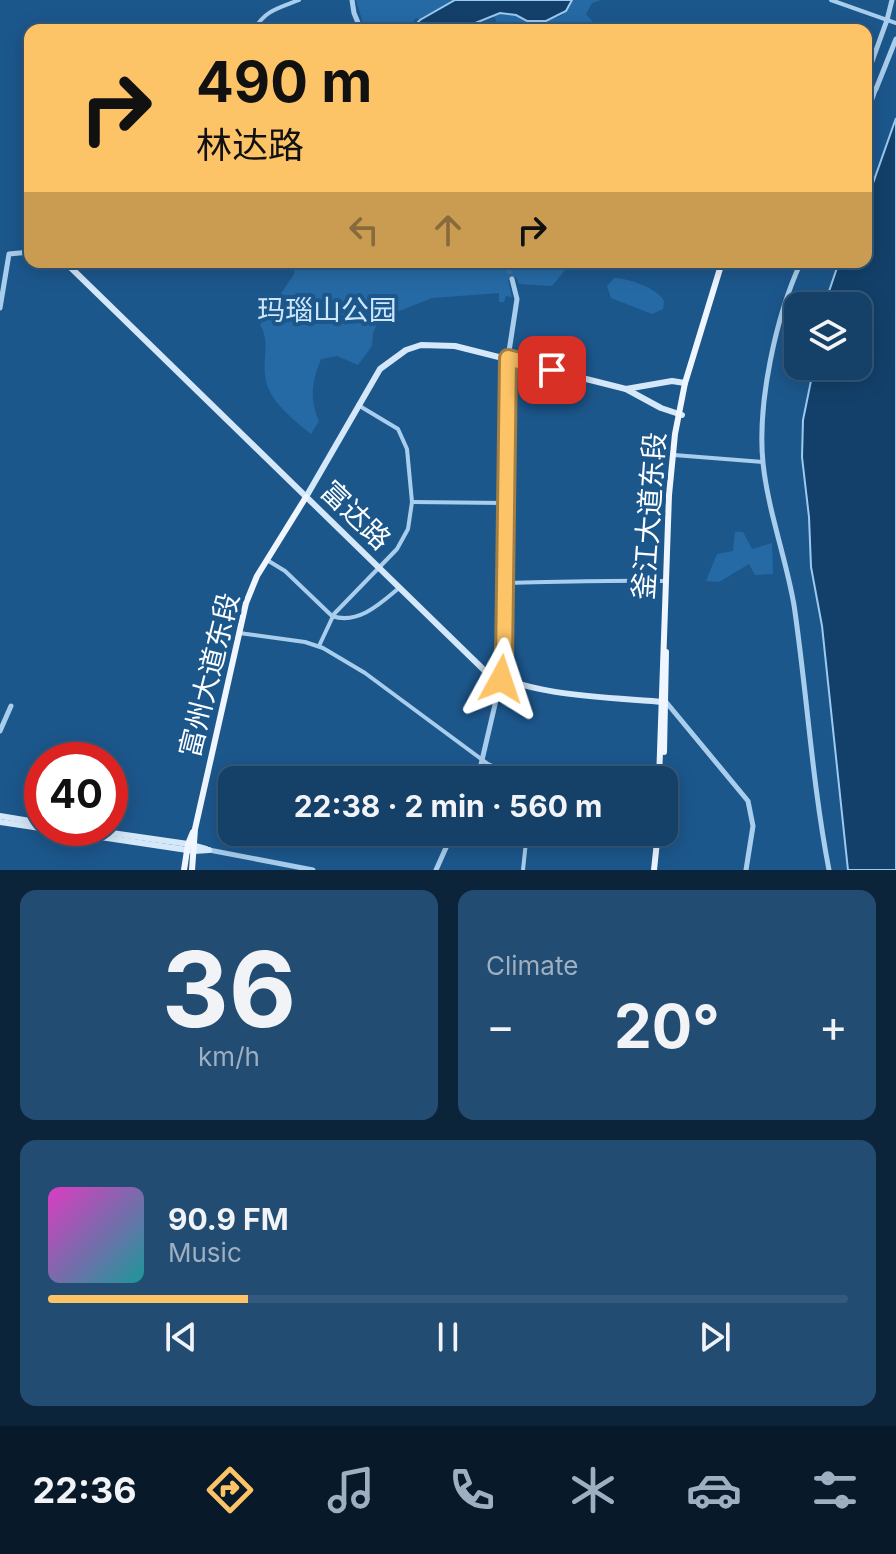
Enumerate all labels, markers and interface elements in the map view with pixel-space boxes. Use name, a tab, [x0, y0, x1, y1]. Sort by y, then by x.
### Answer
text: 490 m	[196, 48, 372, 116]
icon: right	[64, 56, 168, 160]
text: 林达路	[196, 123, 304, 167]
icon: left	[342, 208, 386, 252]
icon: ahead	[426, 208, 470, 252]
icon: right	[510, 208, 554, 252]
map controls	[784, 292, 872, 380]
button: layers	[784, 292, 872, 380]
park label: 玛瑙山公园	[257, 293, 397, 327]
pin	[518, 336, 586, 404]
icon: arrive	[530, 348, 574, 392]
street label: 釜江大道东段	[626, 431, 672, 601]
street label: 富达路	[314, 474, 398, 556]
street label: 富州大道东段	[172, 589, 246, 761]
position arrow	[459, 637, 543, 721]
speed limit sign: 40	[24, 742, 128, 846]
text: 22:38 · 2 min · 560 m	[294, 788, 602, 824]
text: 36	[162, 926, 296, 1052]
text: Climate	[486, 950, 578, 981]
text: 20°	[614, 990, 720, 1062]
text: −	[486, 999, 515, 1053]
text: +	[819, 999, 848, 1053]
text: km/h	[198, 1041, 260, 1072]
text: 90.9 FM	[168, 1201, 289, 1237]
text: Music	[168, 1237, 242, 1268]
icon: previous	[159, 1315, 203, 1359]
icon: pause	[426, 1315, 470, 1359]
icon: next	[693, 1315, 737, 1359]
icon: directions	[202, 1462, 258, 1518]
icon: music	[323, 1462, 379, 1518]
icon: phone	[444, 1462, 500, 1518]
icon: climate	[565, 1462, 621, 1518]
icon: car	[686, 1462, 742, 1518]
icon: filters	[807, 1462, 863, 1518]
text: 22:36	[33, 1468, 137, 1512]

